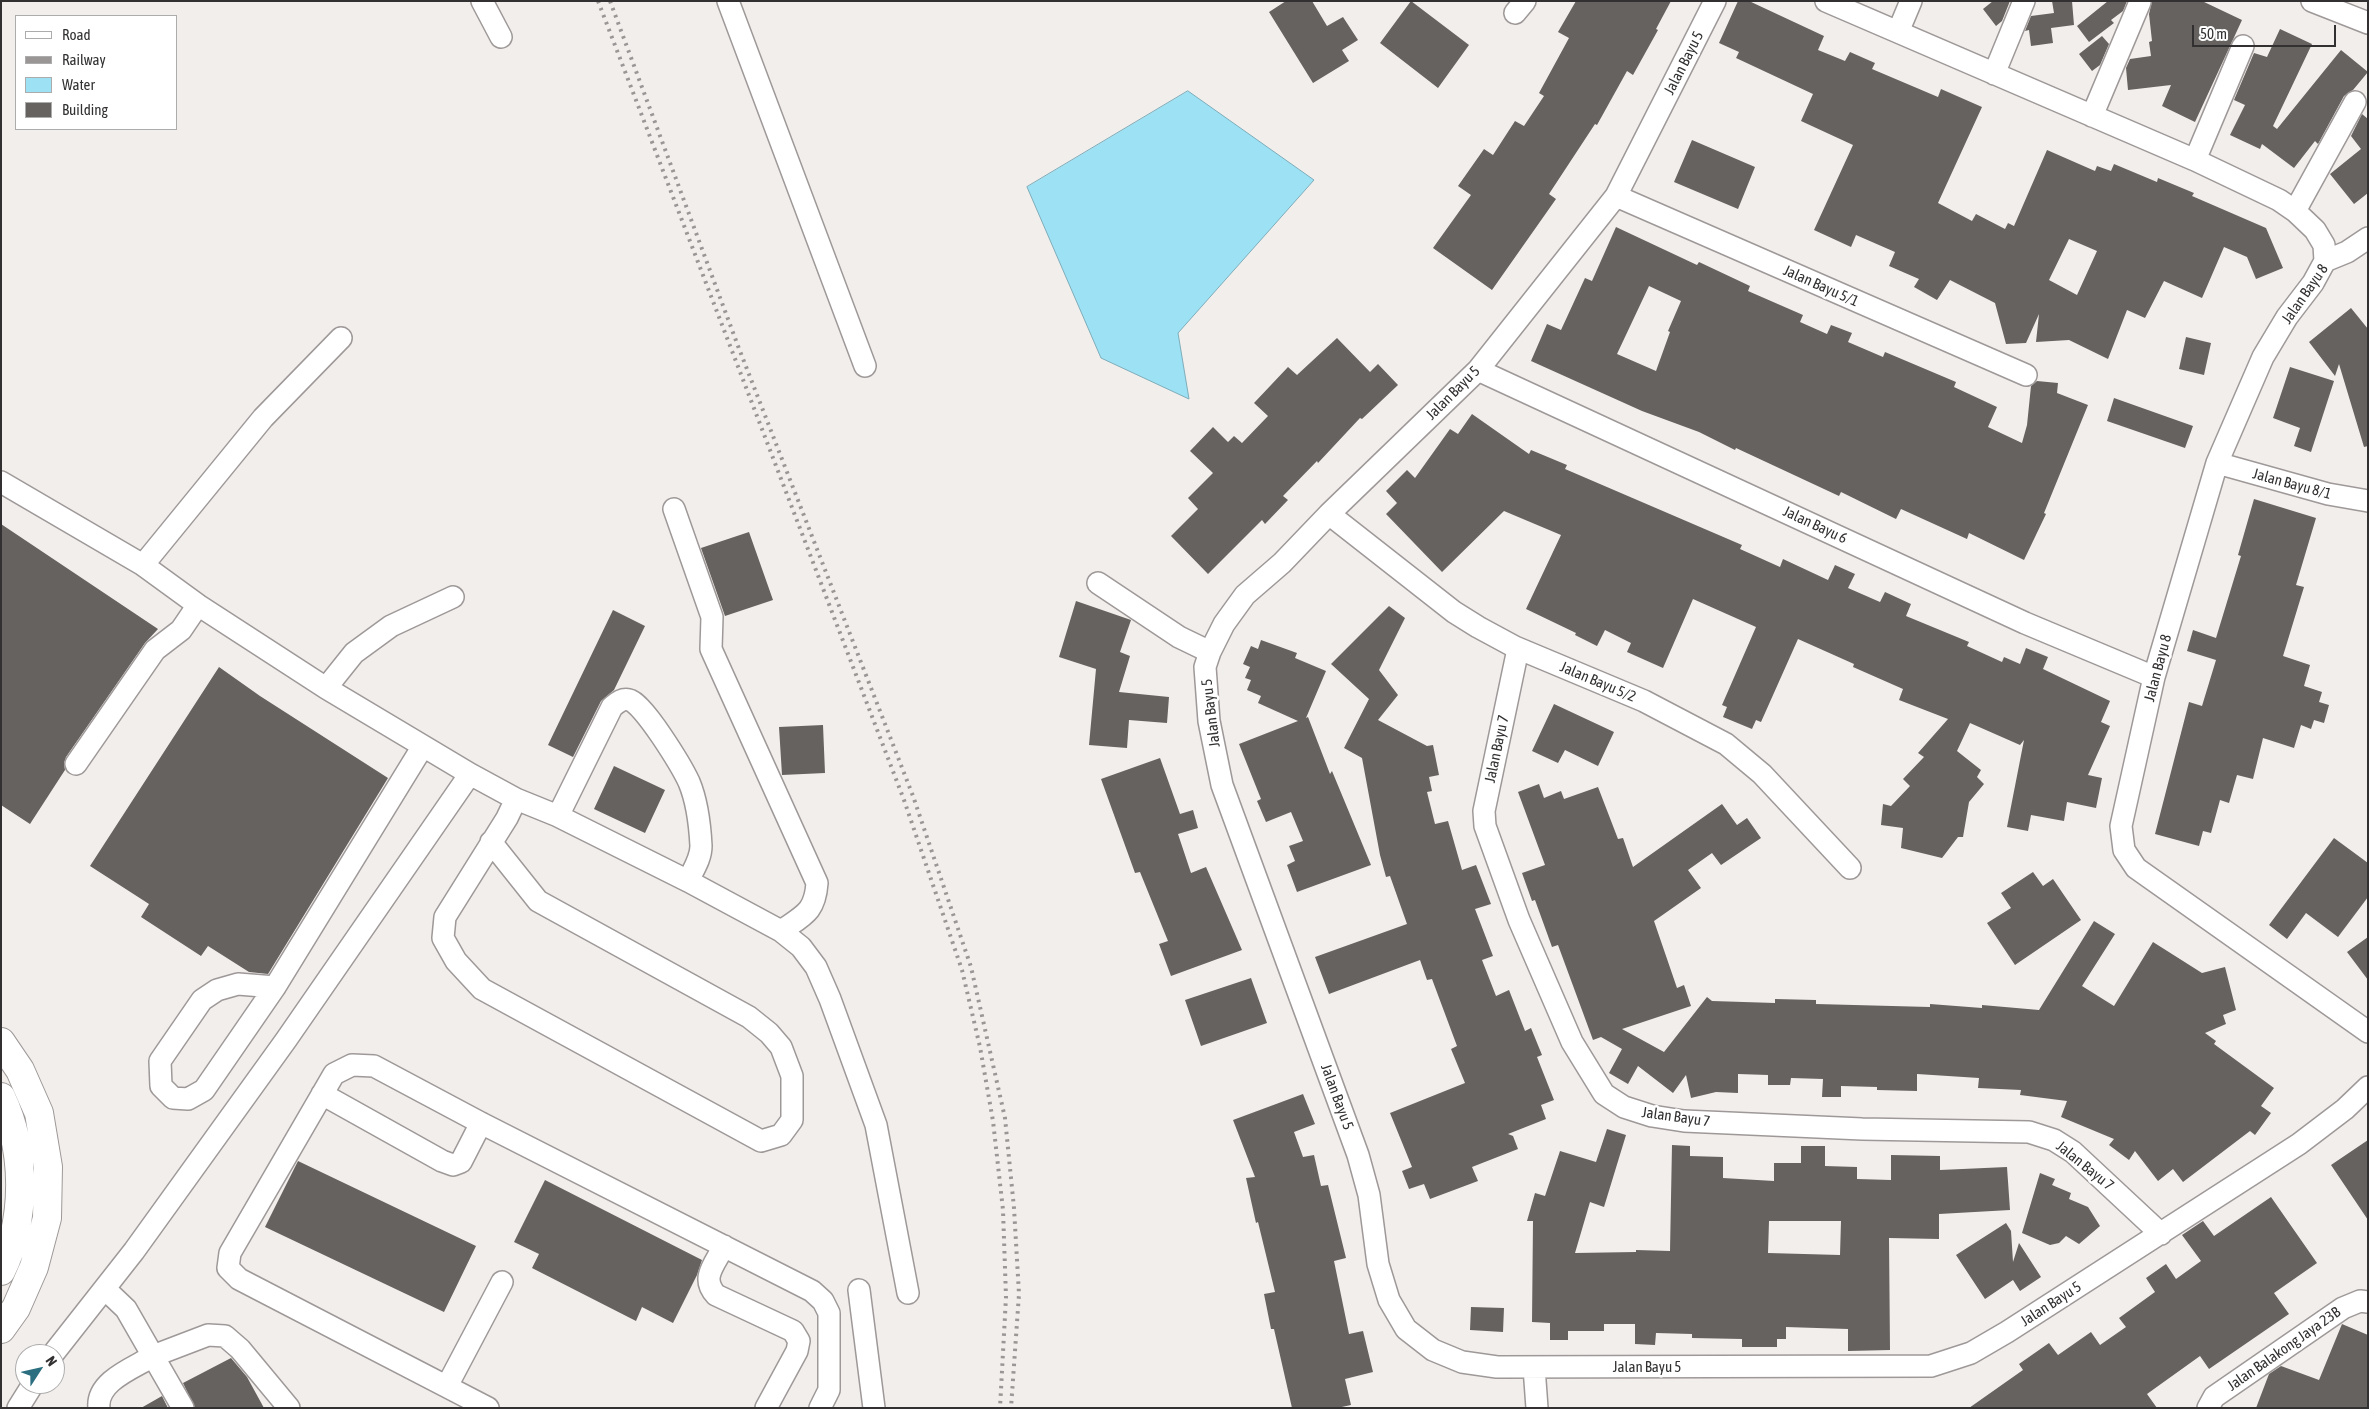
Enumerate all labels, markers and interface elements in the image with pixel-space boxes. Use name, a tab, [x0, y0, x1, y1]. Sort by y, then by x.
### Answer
legend	[15, 15, 178, 130]
scale bar	[2194, 15, 2338, 47]
text: 50 m	[2200, 25, 2227, 42]
text: Road	[62, 26, 91, 43]
street label: Jalan Bayu 5	[1660, 28, 1708, 98]
text: Railway	[62, 51, 106, 68]
text: Water	[62, 76, 95, 93]
text: Building	[62, 101, 108, 118]
street label: Jalan Bayu 5/1	[1780, 261, 1862, 311]
street label: Jalan Bayu 8	[2278, 261, 2332, 327]
street label: Jalan Bayu 5	[1422, 362, 1484, 424]
street label: Jalan Bayu 8/1	[2251, 465, 2333, 503]
street label: Jalan Bayu 6	[1780, 502, 1850, 548]
street label: Jalan Bayu 8	[2140, 633, 2176, 703]
street label: Jalan Bayu 5/2	[1557, 658, 1639, 706]
street label: Jalan Bayu 5	[1198, 678, 1224, 748]
street label: Jalan Bayu 7	[1481, 714, 1513, 784]
street label: Jalan Bayu 5	[1317, 1062, 1357, 1132]
street label: Jalan Bayu 7	[1641, 1103, 1711, 1131]
street label: Jalan Bayu 7	[2053, 1137, 2117, 1195]
street label: Jalan Bayu 5	[2017, 1278, 2085, 1330]
street label: Jalan Balakong Jaya 23B	[2224, 1303, 2344, 1395]
north arrow	[15, 1344, 65, 1394]
text: N	[43, 1353, 60, 1369]
street label: Jalan Bayu 5	[1613, 1358, 1681, 1376]

